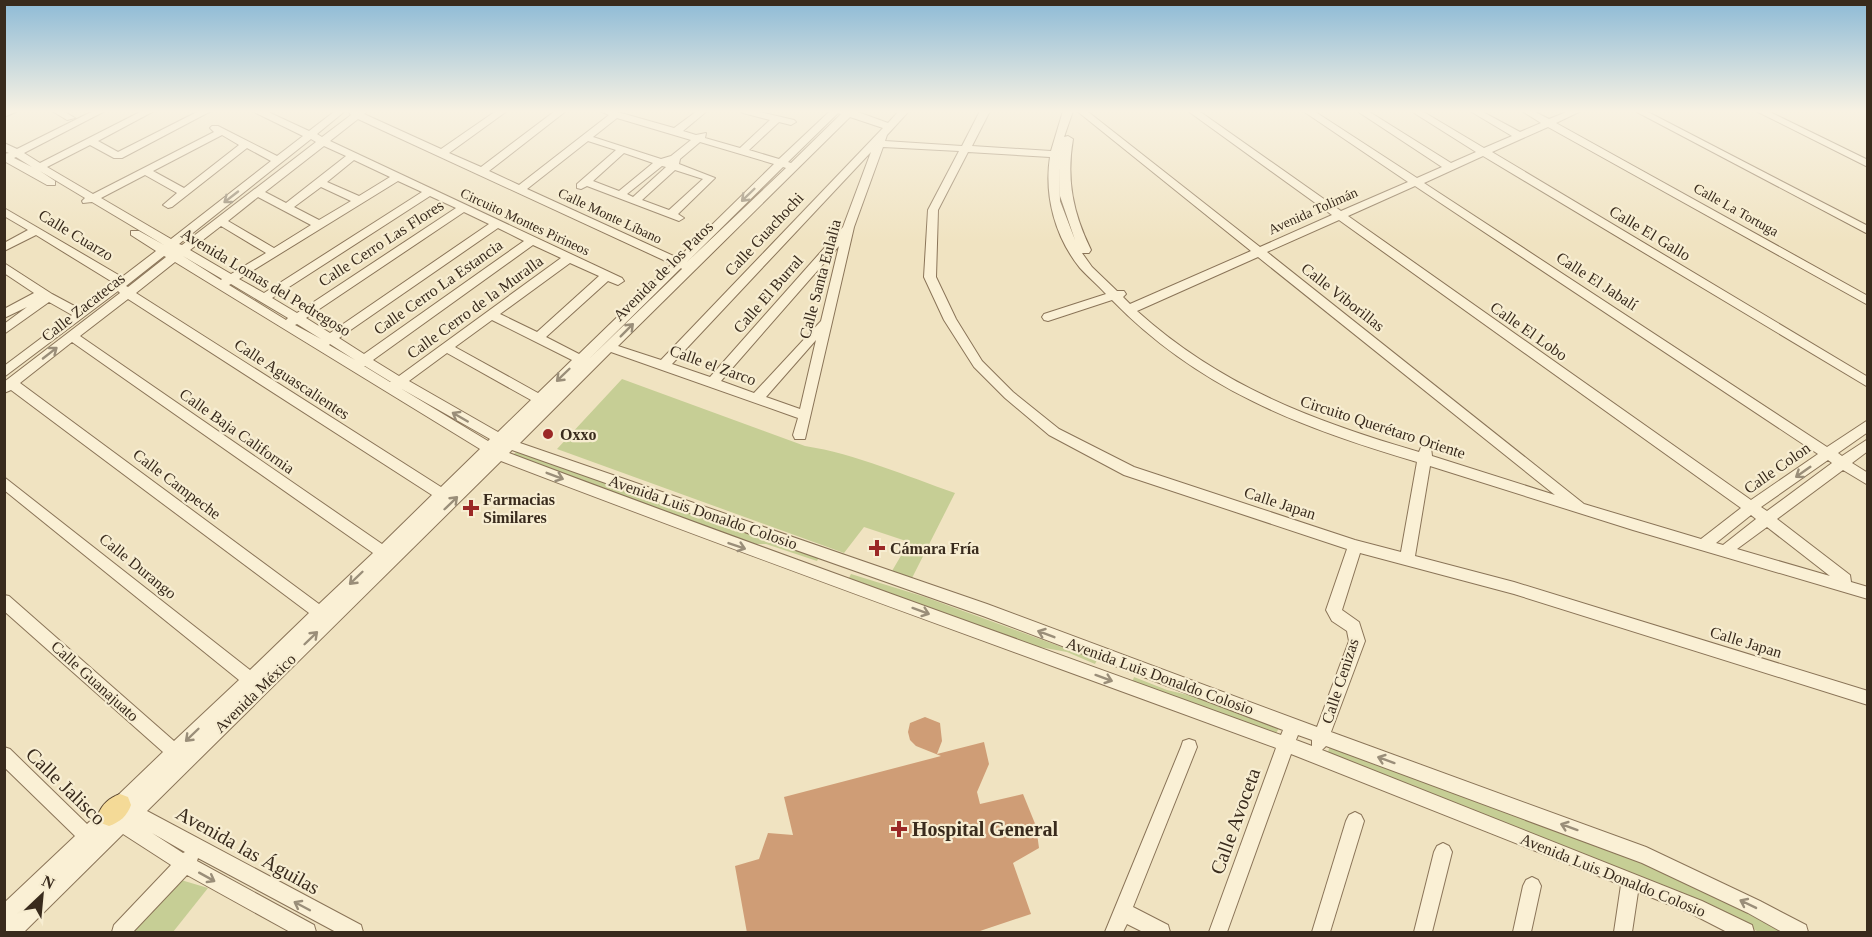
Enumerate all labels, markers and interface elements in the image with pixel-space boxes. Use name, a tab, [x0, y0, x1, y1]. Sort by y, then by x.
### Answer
street label: Calle La Tortuga	[1691, 181, 1782, 240]
street label: Circuito Montes Pirineos	[458, 185, 592, 259]
street label: Calle Monte Líbano	[556, 185, 664, 247]
street label: Avenida Tolimán	[1266, 185, 1360, 237]
one-way arrow	[741, 188, 756, 203]
street label: Calle Guachochi	[721, 189, 807, 279]
one-way arrow	[223, 191, 239, 204]
street label: Calle Cerro Las Flores	[315, 196, 447, 290]
street label: Calle El Gallo	[1606, 202, 1694, 264]
street label: Calle Cuarzo	[36, 206, 116, 264]
street label: Avenida de los Patos	[610, 218, 716, 324]
street label: Calle Santa Eulalia	[796, 218, 844, 340]
street label: Avenida Lomas del Pedregoso	[178, 225, 354, 340]
street label: Calle Cerro La Estancia	[370, 236, 506, 338]
street label: Calle El Jabalí	[1553, 248, 1641, 314]
street label: Calle El Burral	[730, 251, 807, 336]
street label: Calle Cerro de la Muralla	[404, 252, 546, 362]
street label: Calle Viborillas	[1298, 259, 1388, 335]
street label: Calle Zacatecas	[38, 269, 128, 345]
street label: Calle El Lobo	[1487, 298, 1571, 364]
one-way arrow	[620, 322, 635, 337]
street label: Calle Aguascalientes	[231, 335, 353, 423]
street label: Calle el Zarco	[668, 342, 758, 388]
one-way arrow	[42, 347, 58, 360]
one-way arrow	[556, 368, 571, 382]
street label: Calle Baja California	[176, 385, 298, 478]
street label: Circuito Querétaro Oriente	[1298, 392, 1468, 462]
one-way arrow	[452, 410, 469, 422]
place label: Oxxo	[560, 426, 596, 443]
marker: Oxxo	[541, 427, 555, 441]
street label: Calle Colon	[1741, 439, 1813, 497]
street label: Calle Campeche	[129, 446, 224, 523]
one-way arrow	[1795, 466, 1812, 478]
one-way arrow	[545, 471, 564, 482]
street label: Avenida Luis Donaldo Colosio	[606, 472, 800, 552]
street label: Calle Japan	[1242, 483, 1318, 524]
place label: Farmacias Similares	[483, 491, 555, 526]
one-way arrow	[444, 495, 459, 510]
marker: Farmacias Similares	[464, 501, 478, 515]
street label: Calle Durango	[96, 530, 180, 603]
marker: Cámara Fría	[868, 539, 886, 557]
place label: Cámara Fría	[890, 540, 979, 557]
one-way arrow	[727, 541, 746, 552]
one-way arrow	[349, 571, 364, 585]
one-way arrow	[911, 606, 930, 617]
street label: Calle Japan	[1708, 623, 1784, 662]
one-way arrow	[1037, 628, 1055, 639]
one-way arrow	[304, 631, 319, 646]
street label: Avenida Luis Donaldo Colosio	[1064, 634, 1256, 718]
street label: Calle Cenizas	[1318, 636, 1362, 726]
street label: Calle Guanajuato	[47, 637, 142, 725]
street label: Avenida México	[211, 650, 299, 736]
one-way arrow	[1094, 673, 1113, 684]
one-way arrow	[185, 727, 200, 742]
street label: Calle Jalisco	[22, 743, 110, 829]
one-way arrow	[1377, 753, 1396, 764]
street label: Calle Avoceta	[1206, 765, 1264, 877]
street label: Avenida las Águilas	[172, 801, 324, 900]
place label: Hospital General	[912, 818, 1059, 841]
marker: Hospital General	[890, 820, 908, 838]
one-way arrow	[1560, 821, 1579, 832]
street label: Avenida Luis Donaldo Colosio	[1518, 830, 1708, 920]
north arrow	[12, 865, 72, 925]
one-way arrow	[198, 871, 215, 883]
text: N	[39, 872, 58, 892]
one-way arrow	[1740, 898, 1758, 909]
one-way arrow	[294, 900, 311, 912]

